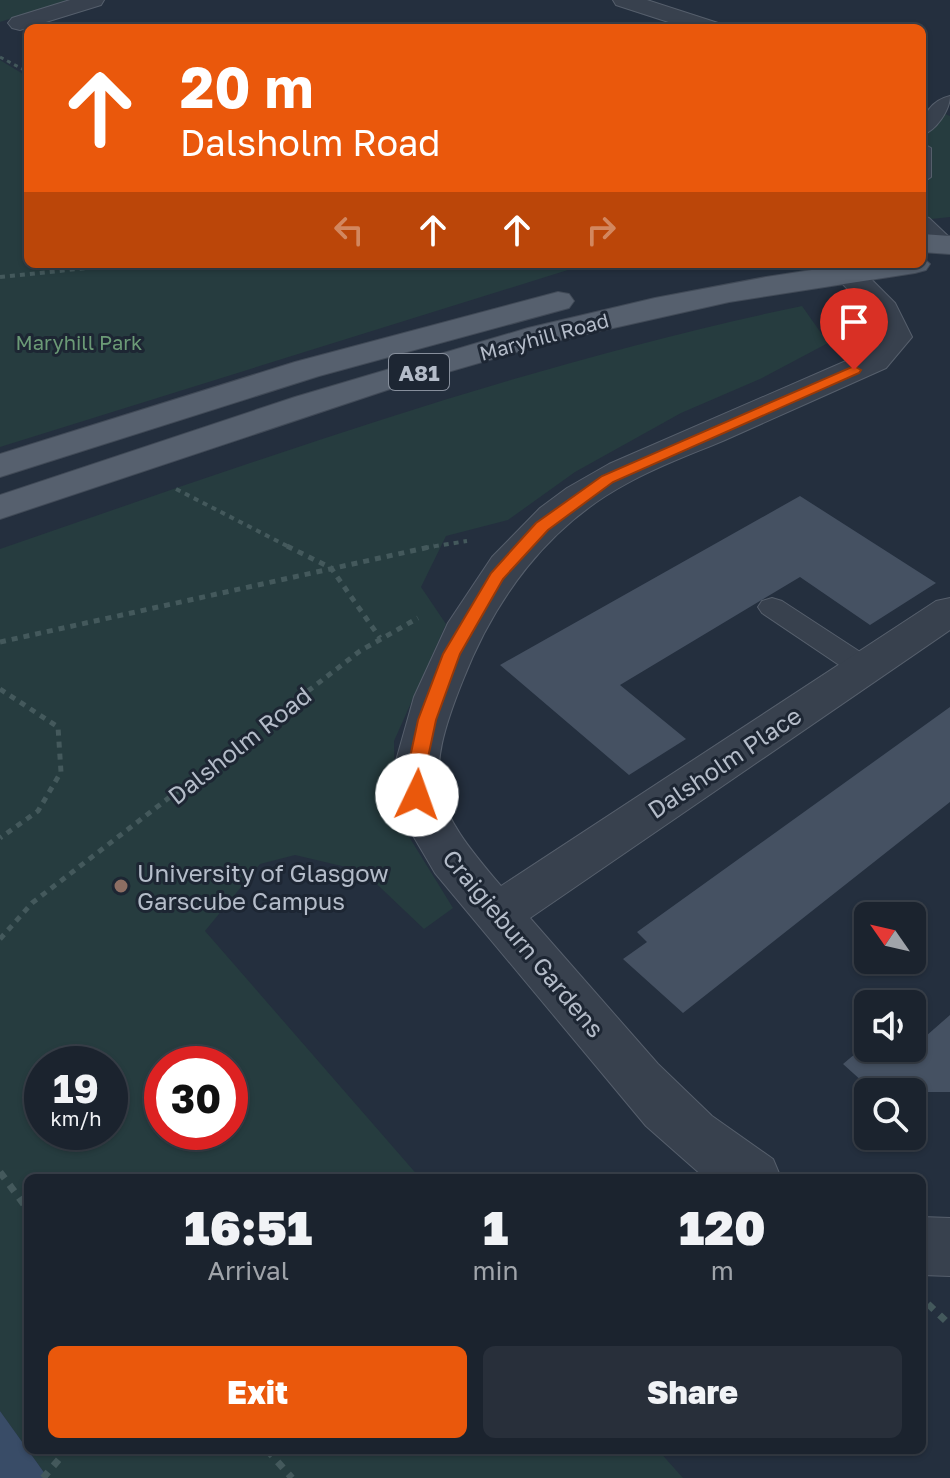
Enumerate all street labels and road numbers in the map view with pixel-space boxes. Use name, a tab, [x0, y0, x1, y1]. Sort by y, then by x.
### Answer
street label: Maryhill Road	[477, 307, 611, 365]
road number: A81	[389, 354, 449, 390]
street label: Dalsholm Road	[162, 680, 316, 810]
street label: Dalsholm Place	[642, 700, 806, 824]
street label: Craigieburn Gardens	[437, 843, 611, 1043]

